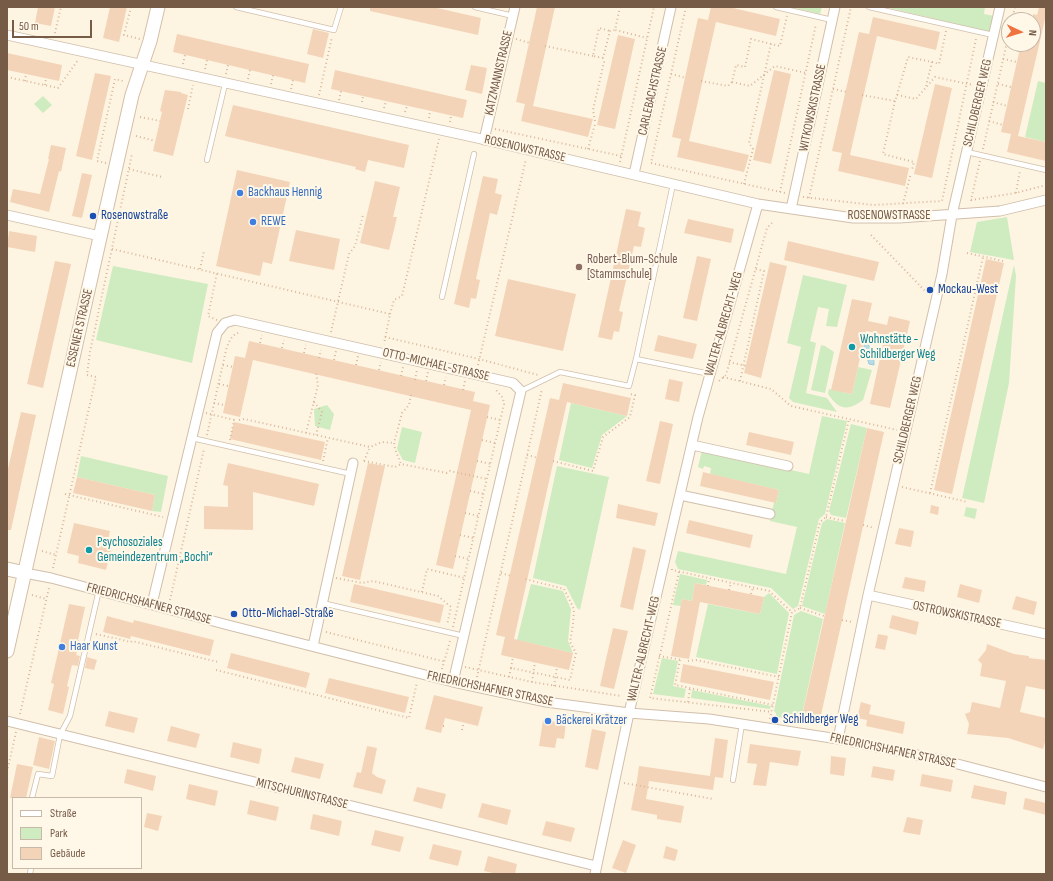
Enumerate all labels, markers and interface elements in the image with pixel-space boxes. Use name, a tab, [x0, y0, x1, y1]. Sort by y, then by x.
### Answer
scale bar	[14, 12, 94, 38]
north arrow	[1001, 12, 1041, 52]
text: 50 m	[19, 19, 39, 34]
street label: KATZMANNSTRASSE	[482, 29, 516, 117]
text: N	[1026, 29, 1039, 36]
street label: CARLEBACHSTRASSE	[635, 45, 671, 137]
street label: SCHILDBERGER WEG	[960, 58, 996, 148]
street label: WITKOWSKISTRASSE	[796, 63, 830, 153]
street label: ROSENOWSTRASSE	[483, 132, 567, 166]
place label: Backhaus Hennig	[248, 185, 322, 201]
marker: Backhaus Hennig	[235, 188, 245, 198]
place label: Rosenowstraße	[101, 208, 168, 224]
street label: ROSENOWSTRASSE	[847, 208, 931, 224]
marker: Rosenowstraße	[88, 211, 98, 221]
place label: REWE	[261, 214, 286, 230]
marker: REWE	[248, 217, 258, 227]
place label: Robert-Blum-Schule [Stammschule]	[587, 252, 678, 283]
marker: Robert-Blum-Schule [Stammschule]	[574, 262, 584, 272]
street label: WALTER-ALBRECHT-WEG	[702, 270, 746, 378]
place label: Mockau-West	[938, 282, 998, 298]
marker: Mockau-West	[925, 285, 935, 295]
street label: ESSENER STRASSE	[63, 287, 97, 369]
place label: Wohnstätte - Schildberger Weg	[860, 332, 935, 363]
marker: Wohnstätte - Schildberger Weg	[847, 342, 857, 352]
street label: OTTO-MICHAEL-STRASSE	[381, 345, 491, 385]
street label: SCHILDBERGER WEG	[890, 375, 926, 465]
place label: Psychosoziales Gemeindezentrum „Bochi“	[97, 535, 213, 566]
marker: Psychosoziales Gemeindezentrum „Bochi“	[84, 545, 94, 555]
street label: FRIEDRICHSHAFNER STRASSE	[85, 580, 213, 628]
street label: WALTER-ALBRECHT-WEG	[624, 595, 664, 703]
street label: OSTROWSKISTRASSE	[911, 598, 1003, 632]
place label: Otto-Michael-Straße	[242, 606, 333, 622]
marker: Otto-Michael-Straße	[229, 609, 239, 619]
place label: Haar Kunst	[70, 639, 118, 655]
marker: Haar Kunst	[57, 642, 67, 652]
street label: FRIEDRICHSHAFNER STRASSE	[426, 668, 554, 710]
place label: Schildberger Weg	[783, 712, 858, 728]
place label: Bäckerei Krätzer	[556, 713, 627, 729]
marker: Schildberger Weg	[770, 715, 780, 725]
marker: Bäckerei Krätzer	[543, 716, 553, 726]
street label: FRIEDRICHSHAFNER STRASSE	[829, 730, 957, 772]
street label: MITSCHURINSTRASSE	[254, 775, 350, 813]
legend	[12, 797, 142, 869]
text: Straße	[50, 806, 77, 821]
text: Park	[50, 826, 68, 841]
text: Gebäude	[50, 846, 85, 861]

